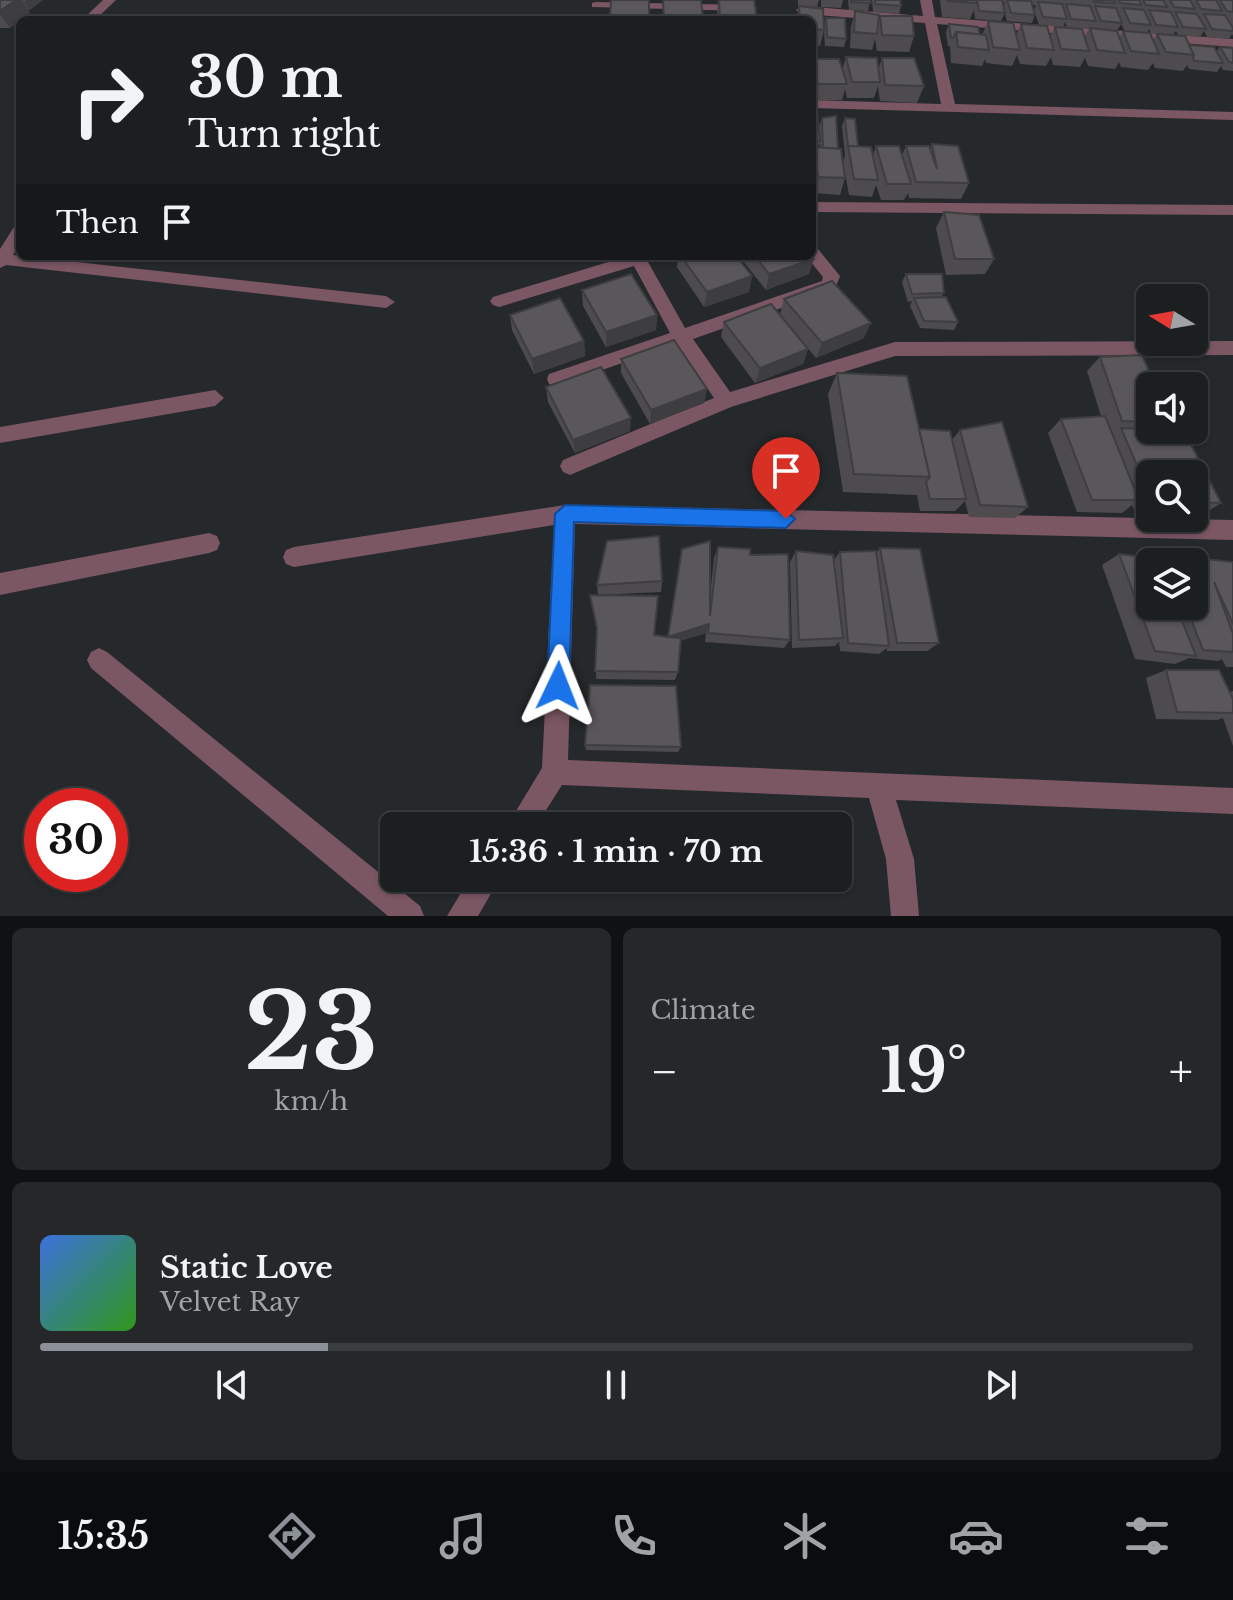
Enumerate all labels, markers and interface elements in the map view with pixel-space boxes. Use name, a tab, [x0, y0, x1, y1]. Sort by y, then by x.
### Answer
text: 30 m	[188, 43, 343, 112]
icon: right	[56, 48, 160, 152]
text: Turn right	[188, 112, 381, 157]
icon: arrive	[155, 200, 199, 244]
text: Then	[56, 204, 139, 241]
north arrow	[1136, 284, 1208, 356]
map controls	[1136, 284, 1208, 620]
button: sound	[1136, 372, 1208, 444]
pin	[752, 437, 820, 519]
icon: arrive	[764, 449, 808, 493]
button: search	[1136, 460, 1208, 532]
button: layers	[1136, 548, 1208, 620]
position arrow	[516, 644, 600, 728]
speed limit sign: 30	[24, 788, 128, 892]
text: 15:36 · 1 min · 70 m	[469, 833, 763, 870]
text: 23	[244, 968, 378, 1097]
text: Climate	[651, 994, 756, 1026]
text: 19°	[880, 1034, 967, 1108]
text: −	[651, 1044, 678, 1099]
text: +	[1169, 1044, 1193, 1099]
text: km/h	[274, 1085, 348, 1117]
text: Static Love	[160, 1249, 333, 1286]
text: Velvet Ray	[160, 1286, 300, 1318]
icon: previous	[210, 1363, 254, 1407]
icon: pause	[594, 1363, 638, 1407]
icon: next	[979, 1363, 1023, 1407]
icon: directions	[264, 1508, 320, 1564]
icon: music	[435, 1508, 491, 1564]
icon: phone	[606, 1508, 662, 1564]
icon: climate	[777, 1508, 833, 1564]
icon: car	[948, 1508, 1004, 1564]
icon: filters	[1119, 1508, 1175, 1564]
text: 15:35	[58, 1514, 149, 1559]

